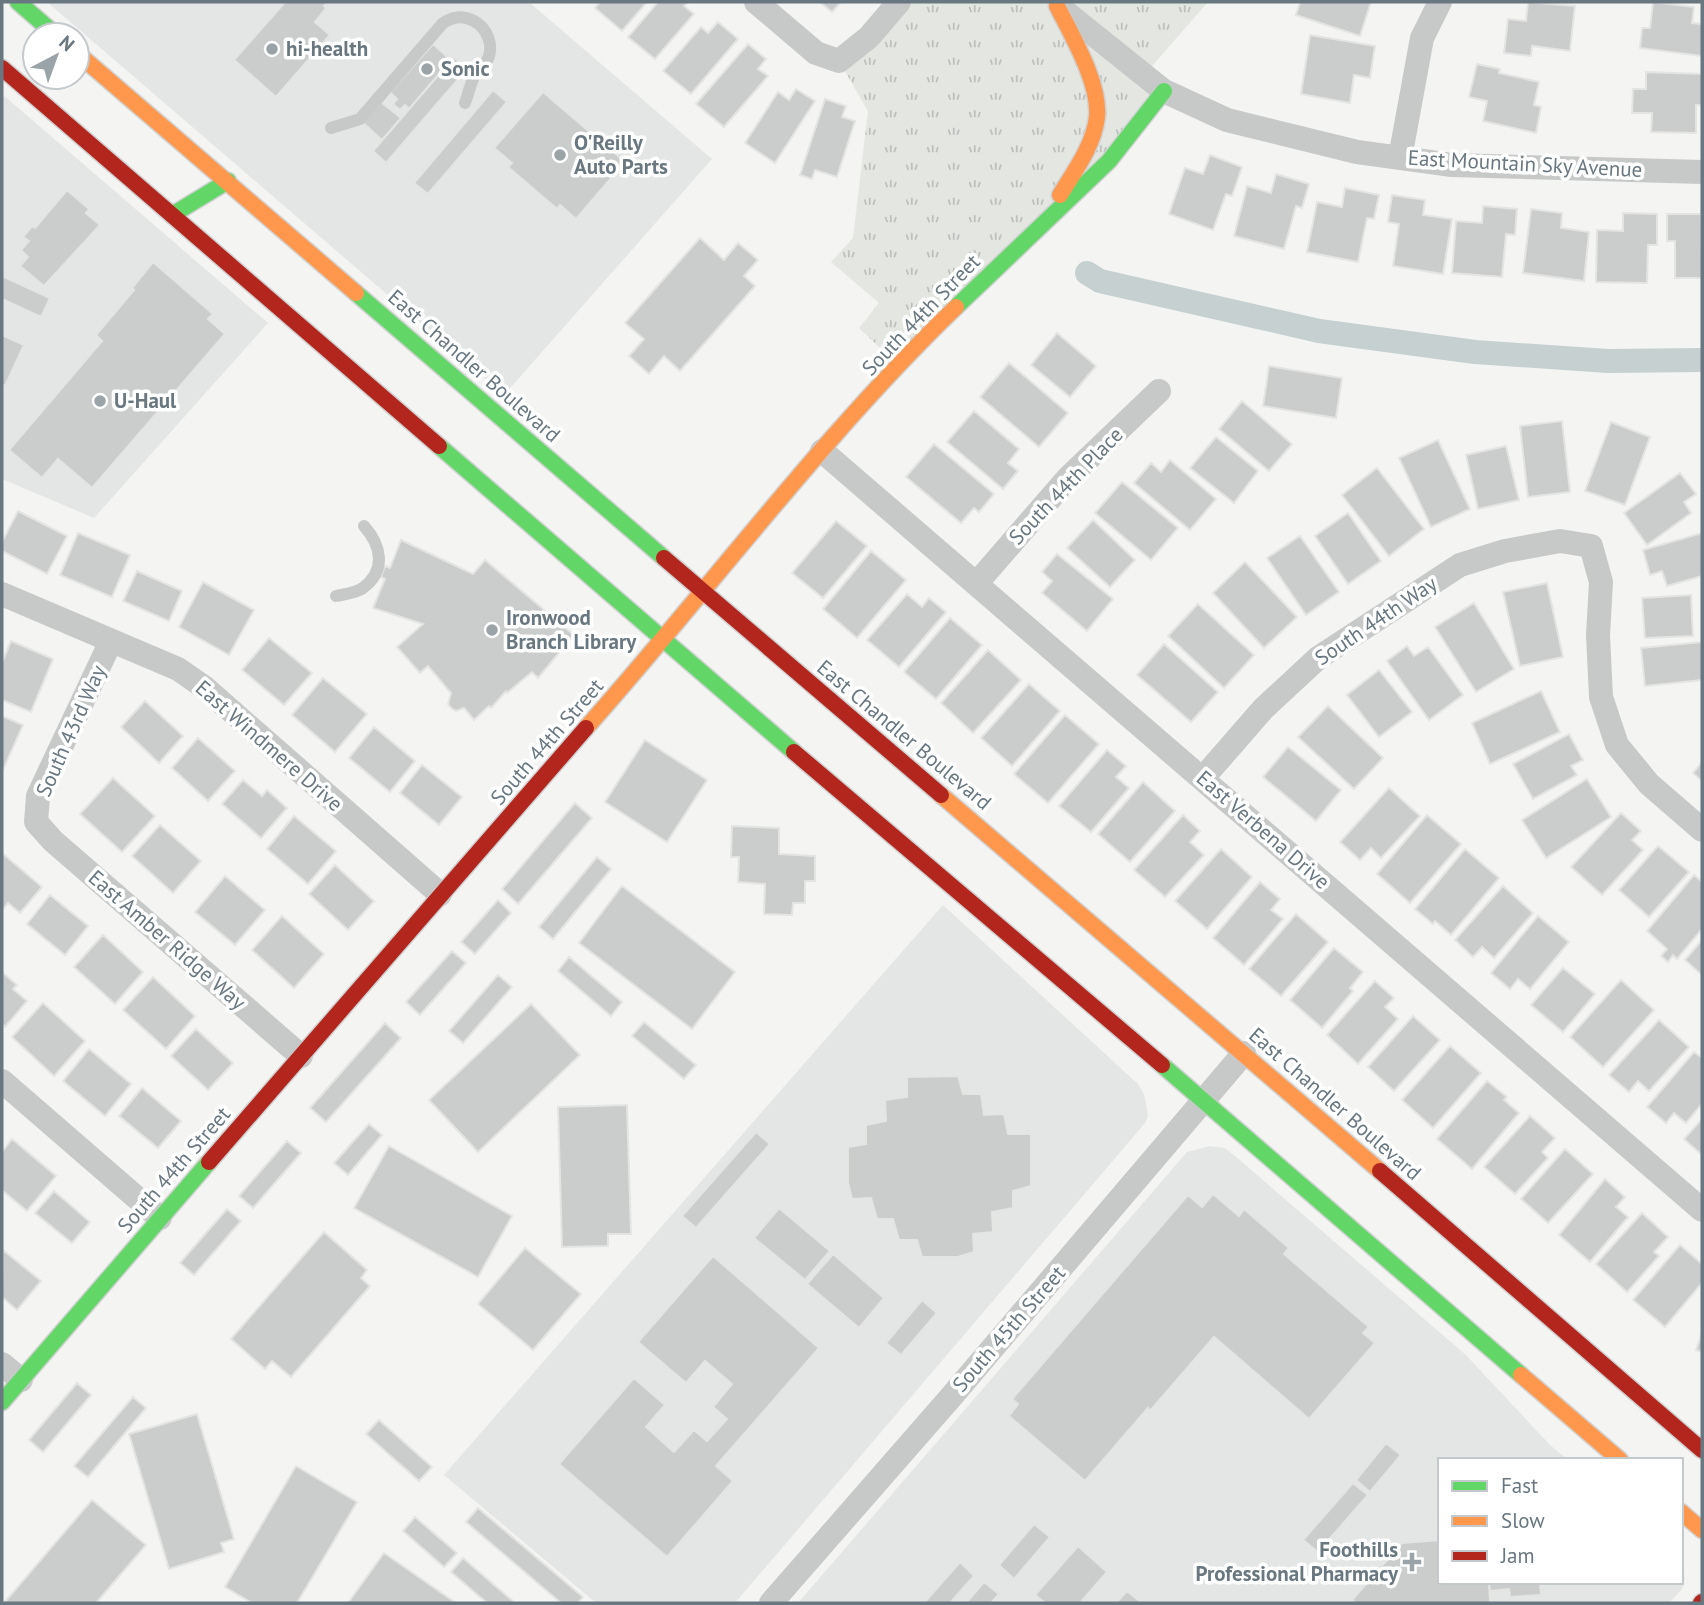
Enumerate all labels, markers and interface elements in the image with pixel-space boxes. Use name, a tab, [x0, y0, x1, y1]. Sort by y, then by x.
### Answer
north arrow	[21, 21, 91, 91]
text: N	[55, 30, 80, 56]
place label: hi-health	[286, 35, 368, 62]
marker: hi-health	[264, 41, 280, 57]
place label: Sonic	[441, 55, 490, 82]
marker: Sonic	[419, 61, 435, 77]
place label: O'Reilly Auto Parts	[574, 129, 668, 180]
street label: East Mountain Sky Avenue	[1407, 144, 1643, 183]
marker: O'Reilly Auto Parts	[552, 147, 568, 163]
street label: South 44th Street	[856, 248, 985, 381]
street label: East Chandler Boulevard	[383, 283, 566, 448]
place label: U-Haul	[114, 387, 177, 414]
marker: U-Haul	[92, 393, 108, 409]
street label: South 44th Place	[1003, 421, 1128, 550]
street label: South 44th Way	[1310, 570, 1442, 671]
place label: Ironwood Branch Library	[506, 604, 637, 655]
marker: Ironwood Branch Library	[484, 622, 500, 638]
street label: East Chandler Boulevard	[812, 654, 997, 816]
street label: South 43rd Way	[29, 661, 112, 801]
street label: South 44th Street	[484, 673, 609, 810]
street label: East Windmere Drive	[190, 674, 349, 817]
street label: East Verbena Drive	[1191, 764, 1335, 895]
street label: East Amber Ridge Way	[83, 864, 252, 1016]
street label: East Chandler Boulevard	[1244, 1021, 1427, 1186]
street label: South 44th Street	[111, 1101, 236, 1238]
street label: South 45th Street	[946, 1260, 1071, 1397]
legend	[1438, 1458, 1683, 1584]
text: Fast	[1501, 1472, 1538, 1499]
text: Slow	[1501, 1507, 1545, 1534]
place label: Foothills Professional Pharmacy	[1196, 1536, 1399, 1587]
text: Jam	[1500, 1542, 1535, 1569]
marker: Foothills Professional Pharmacy	[1404, 1554, 1420, 1570]

